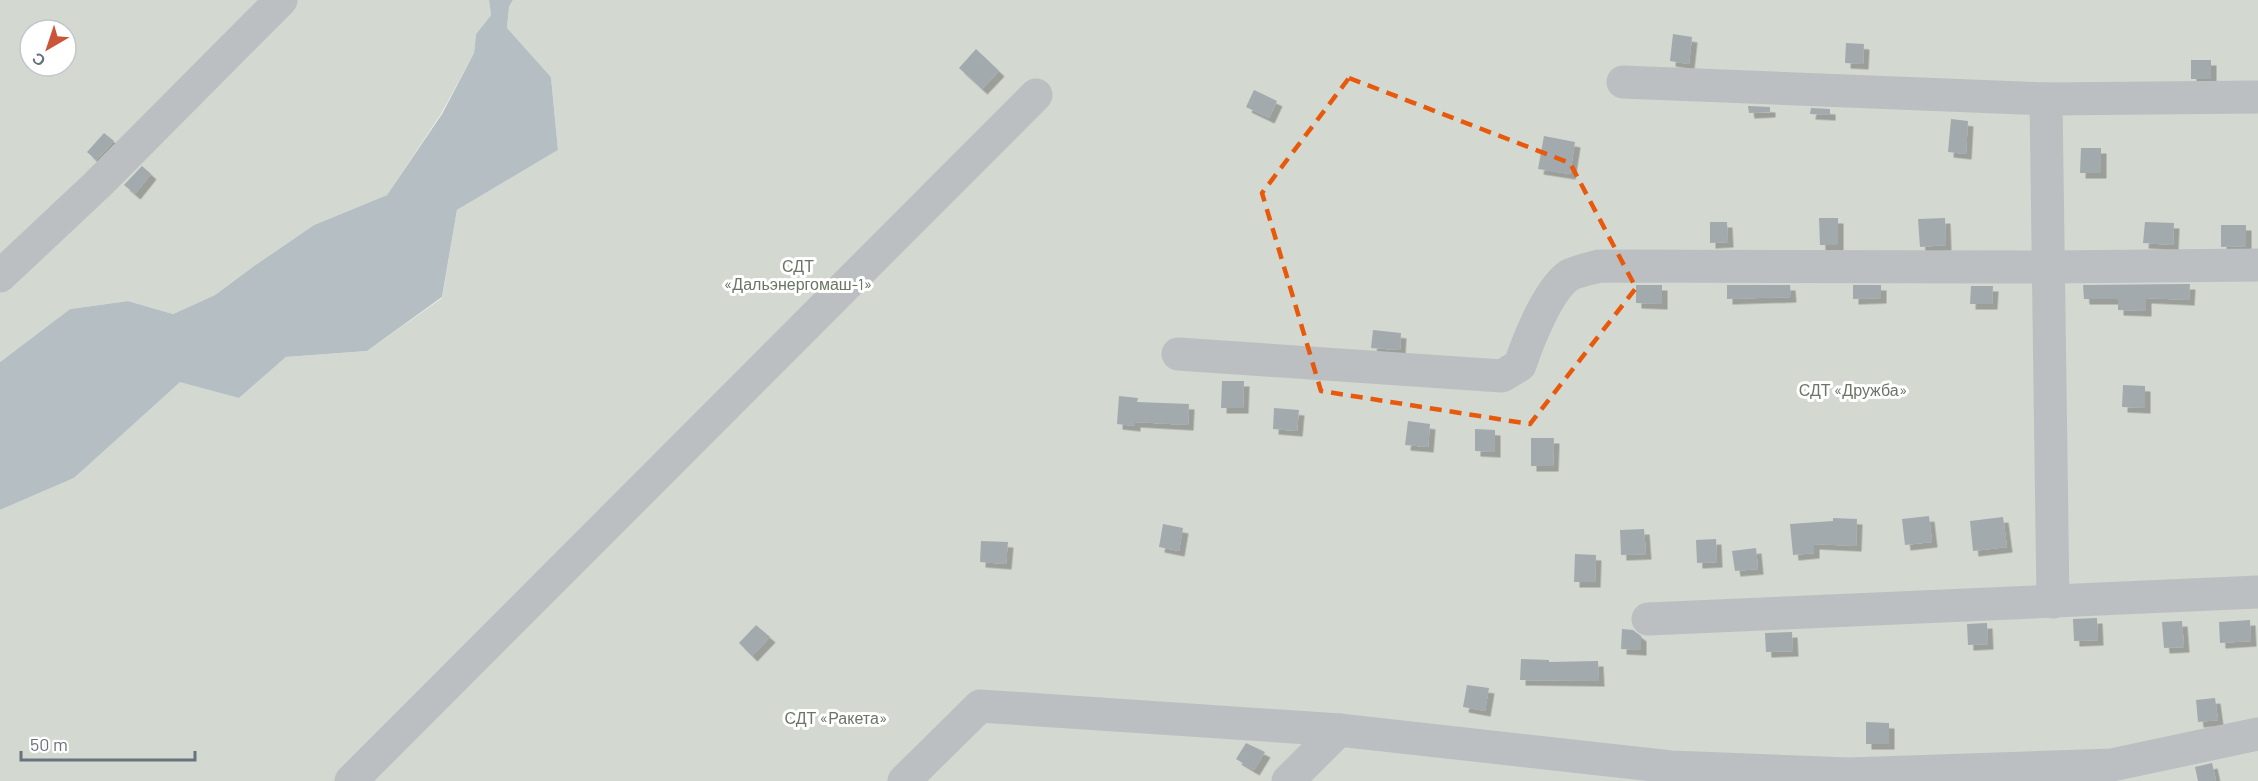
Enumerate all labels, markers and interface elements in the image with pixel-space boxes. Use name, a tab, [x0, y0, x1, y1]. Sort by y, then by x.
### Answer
north arrow	[18, 18, 78, 78]
text: С	[27, 49, 49, 71]
park label: СДТ «Дальэнергомаш-1»	[724, 256, 872, 293]
park label: СДТ «Дружба»	[1799, 380, 1907, 399]
park label: СДТ «Ракета»	[785, 708, 887, 727]
scale bar	[21, 724, 195, 762]
text: 50 m	[30, 733, 68, 755]

